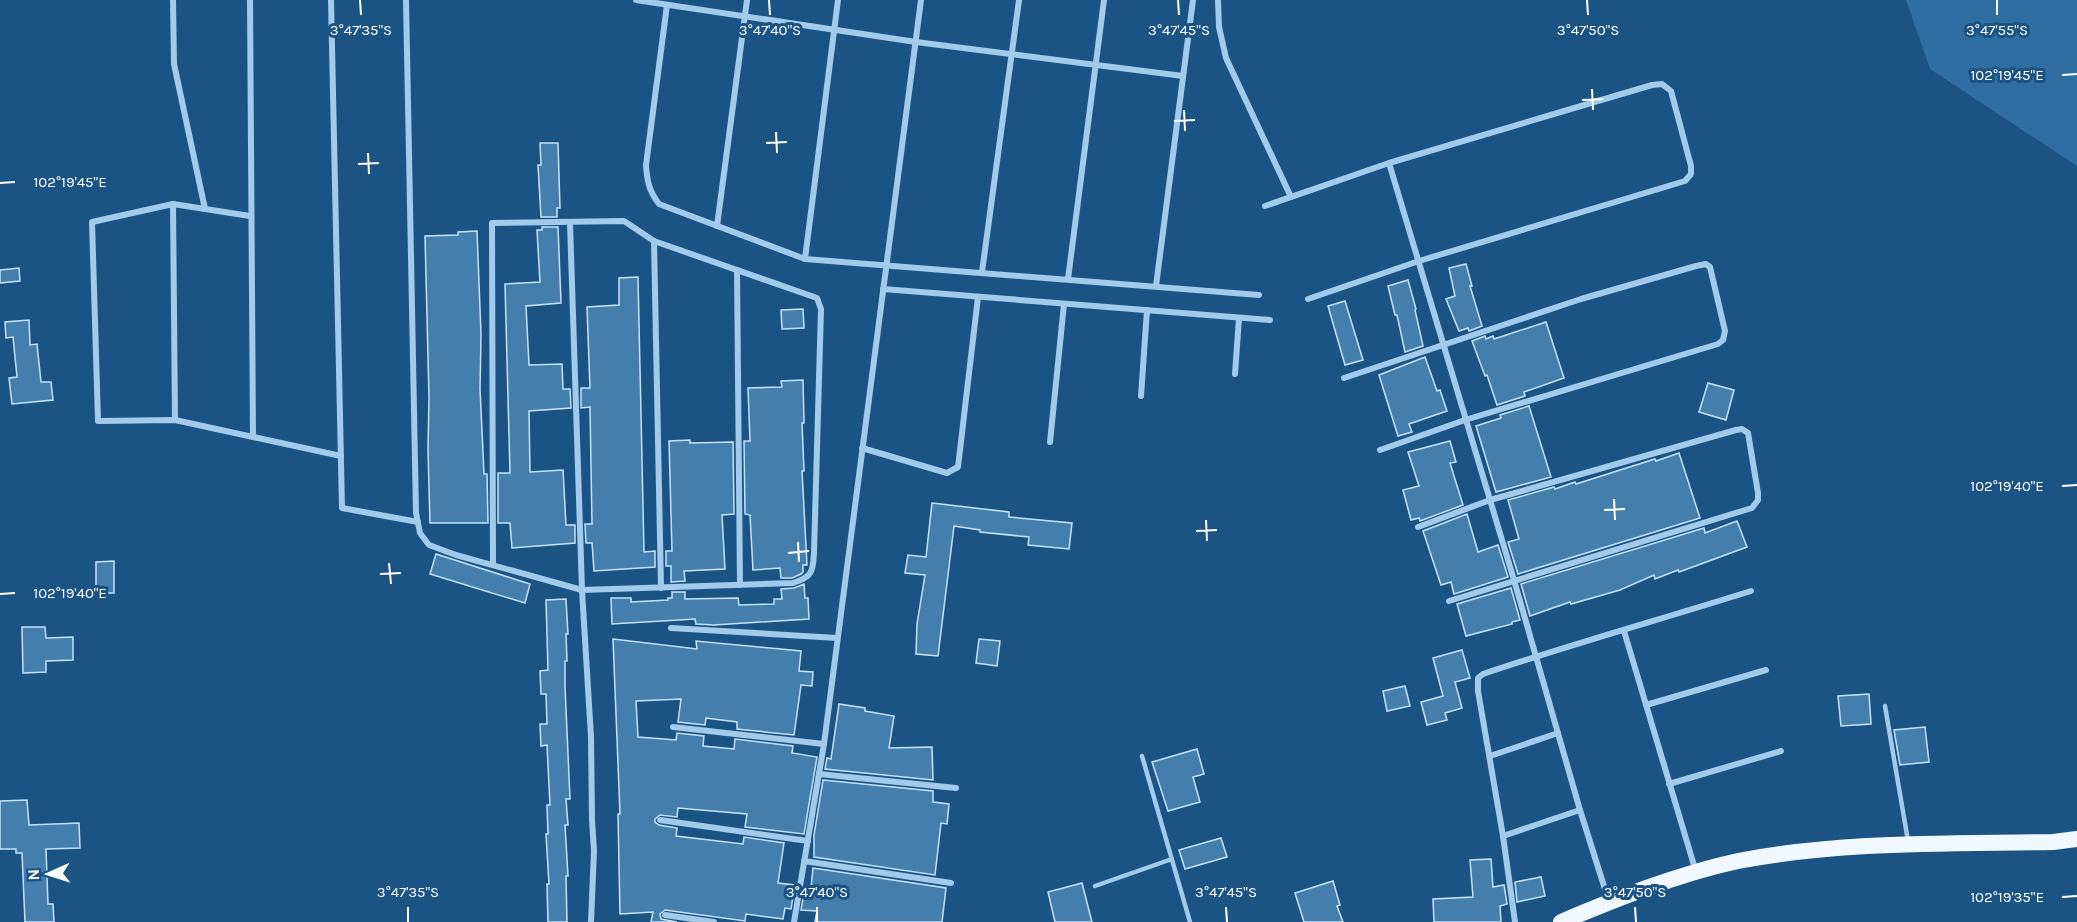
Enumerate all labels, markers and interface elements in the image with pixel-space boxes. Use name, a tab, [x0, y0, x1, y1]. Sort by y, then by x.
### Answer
text: 3°47'35"S	[330, 21, 392, 39]
text: 3°47'40"S	[739, 21, 801, 39]
text: 3°47'45"S	[1148, 21, 1210, 39]
text: 3°47'50"S	[1557, 21, 1619, 39]
text: 3°47'55"S	[1966, 21, 2028, 39]
text: 102°19'45"E	[1970, 66, 2044, 84]
text: 102°19'45"E	[33, 173, 107, 191]
text: 102°19'40"E	[1970, 477, 2044, 495]
text: 102°19'40"E	[33, 584, 107, 602]
north arrow	[18, 844, 78, 904]
text: N	[24, 869, 43, 881]
text: 3°47'35"S	[377, 883, 439, 901]
text: 3°47'40"S	[786, 883, 848, 901]
text: 3°47'45"S	[1195, 883, 1257, 901]
text: 3°47'50"S	[1604, 883, 1666, 901]
text: 102°19'35"E	[1970, 888, 2044, 906]

